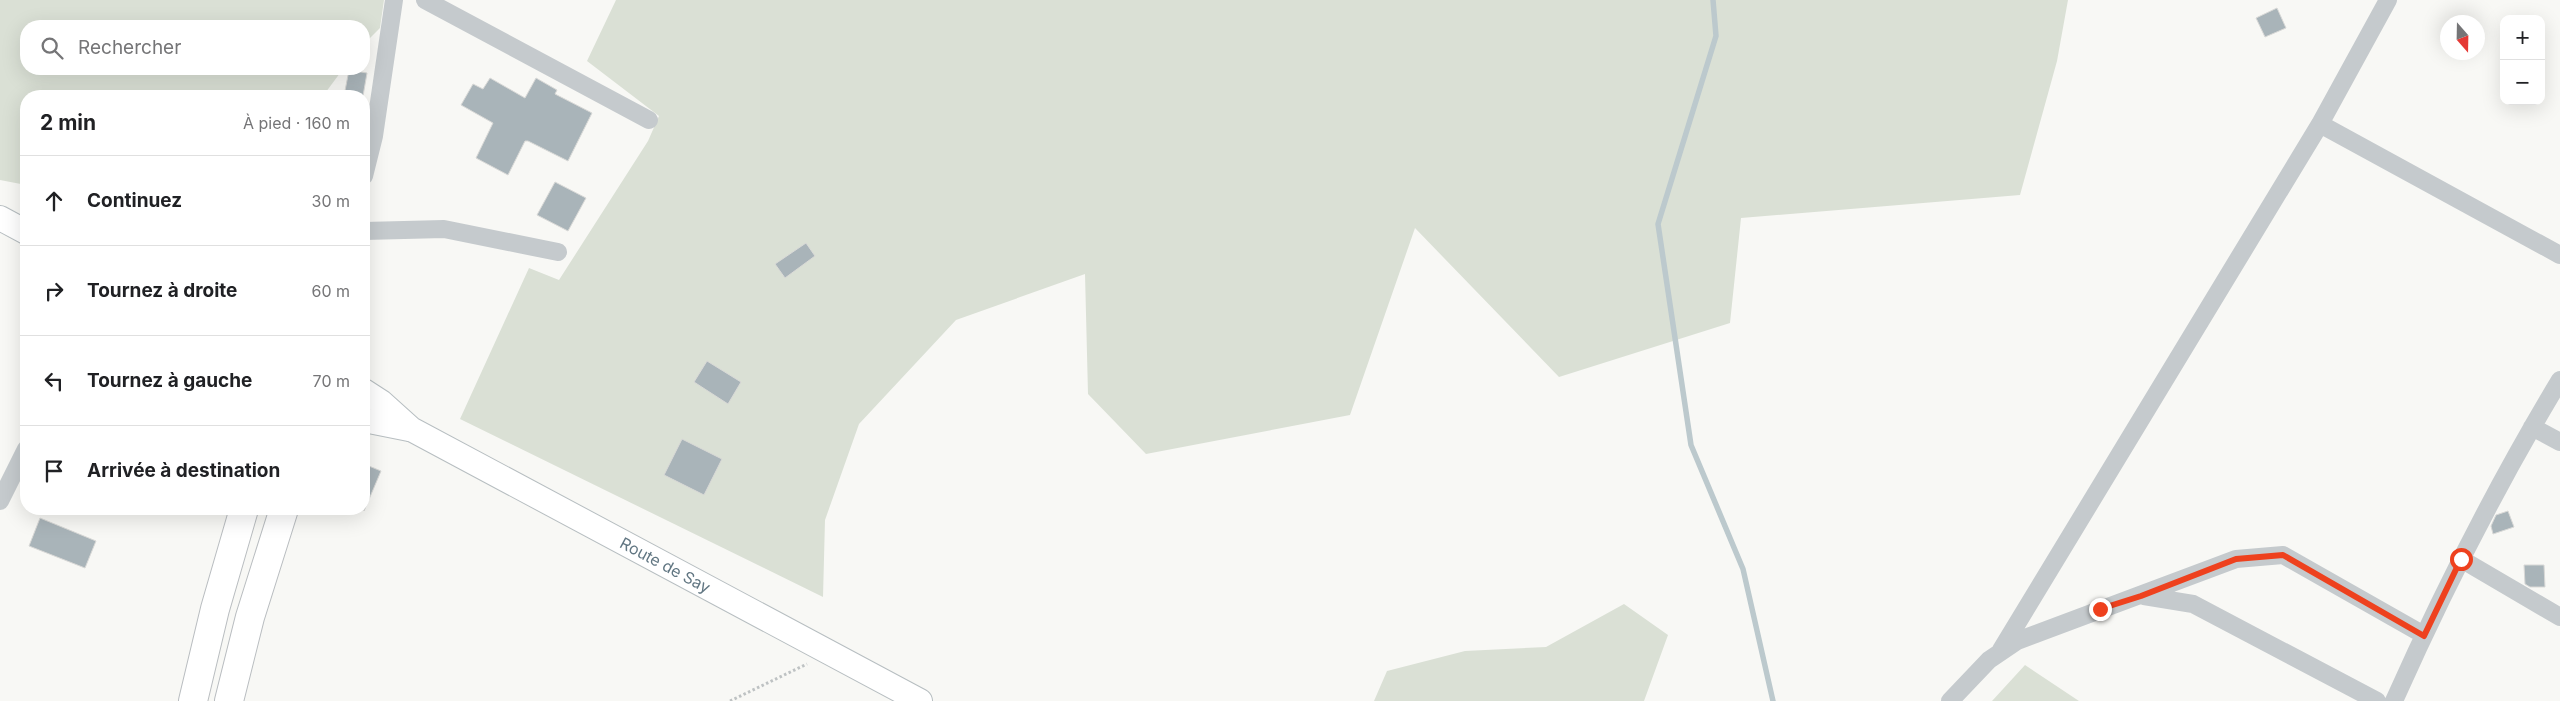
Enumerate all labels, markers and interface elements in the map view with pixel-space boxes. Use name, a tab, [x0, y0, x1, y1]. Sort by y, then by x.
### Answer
north arrow	[2440, 15, 2485, 60]
map controls	[2500, 15, 2545, 105]
button: +	[2500, 15, 2545, 60]
search box	[20, 20, 370, 75]
icon: search	[38, 34, 66, 62]
text: Rechercher	[78, 36, 181, 59]
button: −	[2500, 60, 2545, 105]
text: 2 min	[40, 110, 96, 135]
text: À pied · 160 m	[243, 113, 350, 133]
icon: ahead	[40, 187, 68, 215]
text: Continuez	[87, 189, 182, 212]
text: 30 m	[312, 191, 350, 211]
icon: right	[40, 277, 68, 305]
text: Tournez à droite	[87, 279, 237, 302]
text: 60 m	[311, 281, 350, 301]
icon: left	[40, 367, 68, 395]
text: Tournez à gauche	[87, 369, 252, 392]
text: 70 m	[313, 371, 350, 391]
icon: arrive	[40, 457, 68, 485]
text: Arrivée à destination	[87, 459, 280, 482]
street label: Route de Say	[617, 533, 714, 597]
route start	[2450, 548, 2473, 571]
route end	[2089, 598, 2112, 621]

